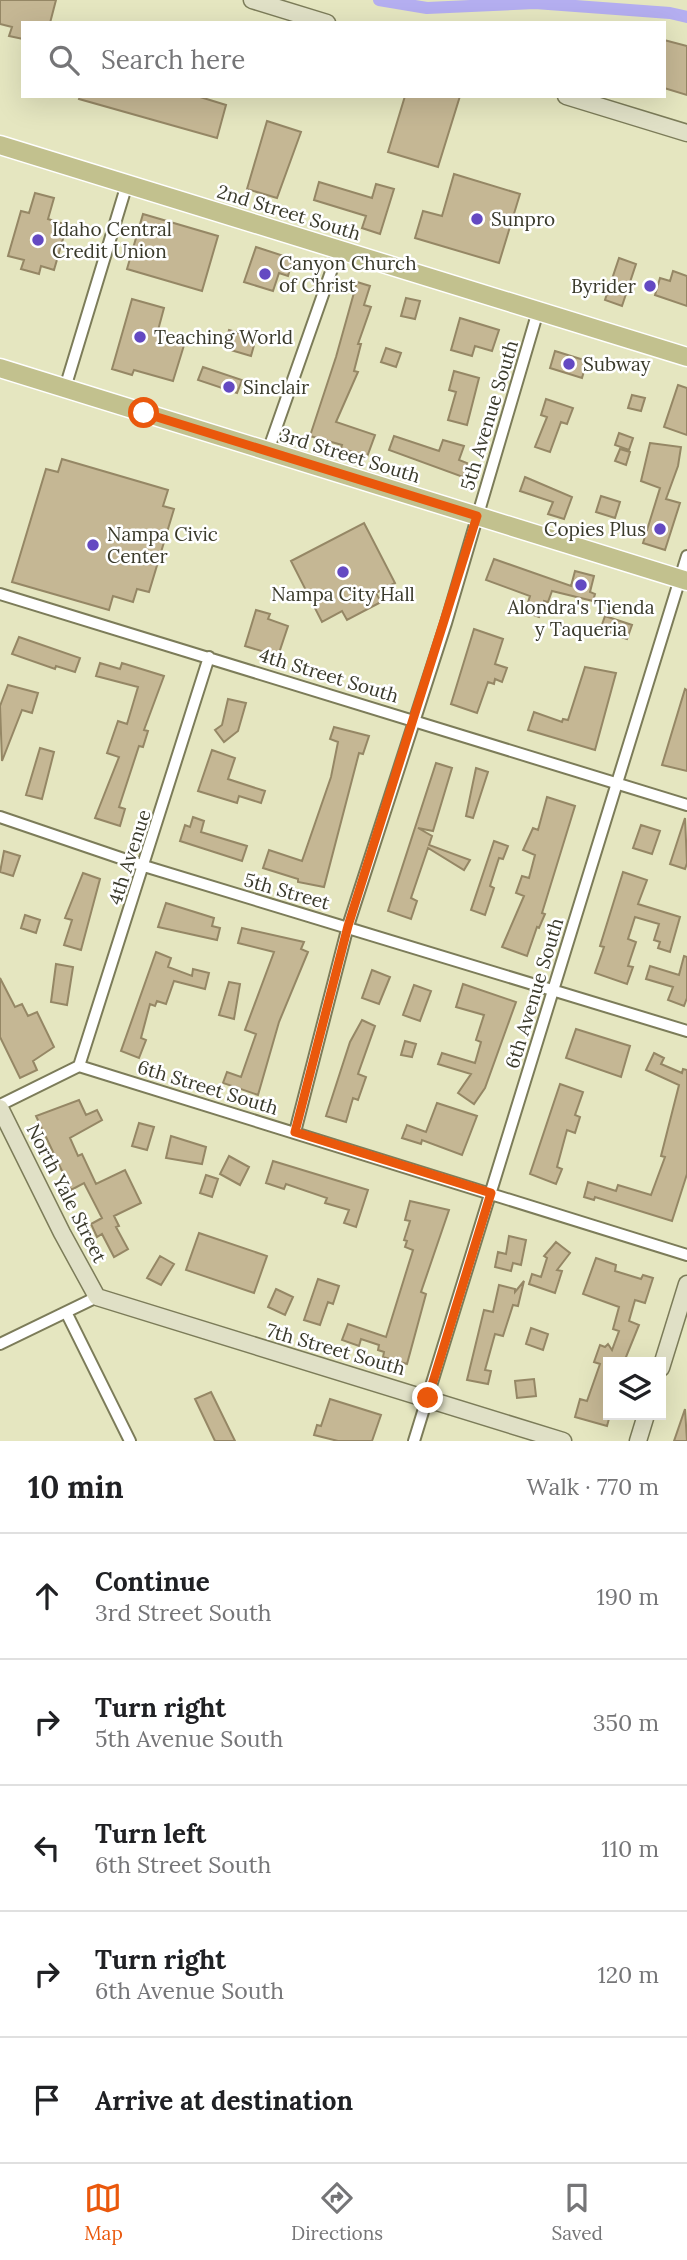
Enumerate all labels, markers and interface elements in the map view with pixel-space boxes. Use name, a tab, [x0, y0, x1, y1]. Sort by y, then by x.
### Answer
search box	[21, 21, 666, 98]
icon: search	[45, 41, 83, 79]
text: Search here	[101, 43, 245, 76]
street label: 2nd Street South	[214, 179, 364, 245]
place label: Sunpro	[491, 207, 555, 231]
marker: Sunpro	[469, 211, 485, 227]
place label: Idaho Central Credit Union	[52, 217, 172, 263]
marker: Idaho Central Credit Union	[30, 232, 46, 248]
place label: Canyon Church of Christ	[279, 251, 417, 297]
marker: Canyon Church of Christ	[257, 266, 273, 282]
place label: Byrider	[571, 274, 637, 298]
marker: Byrider	[642, 278, 658, 294]
place label: Teaching World	[154, 325, 293, 349]
marker: Teaching World	[132, 329, 148, 345]
street label: 5th Avenue South	[455, 337, 523, 493]
place label: Subway	[583, 352, 651, 376]
marker: Subway	[561, 356, 577, 372]
place label: Sinclair	[243, 375, 310, 399]
marker: Sinclair	[221, 379, 237, 395]
route start	[128, 397, 159, 428]
street label: 3rd Street South	[277, 422, 423, 488]
place label: Copies Plus	[544, 517, 646, 541]
marker: Copies Plus	[652, 521, 668, 537]
place label: Nampa Civic Center	[107, 522, 218, 568]
marker: Nampa Civic Center	[85, 537, 101, 553]
marker: Nampa City Hall	[335, 564, 351, 580]
marker: Alondra's Tienda y Taqueria	[573, 577, 589, 593]
place label: Nampa City Hall	[271, 582, 415, 606]
place label: Alondra's Tienda y Taqueria	[506, 595, 655, 641]
street label: 4th Street South	[256, 642, 402, 708]
street label: 4th Avenue	[102, 806, 156, 908]
street label: 5th Street	[241, 867, 333, 915]
street label: 6th Avenue South	[500, 915, 568, 1071]
street label: 6th Street South	[135, 1054, 281, 1120]
street label: North Yale Street	[22, 1120, 113, 1267]
street label: 7th Street South	[264, 1318, 408, 1380]
map controls	[603, 1357, 666, 1420]
button: layers	[603, 1357, 666, 1420]
route end	[412, 1382, 443, 1413]
text: 10 min	[28, 1468, 124, 1506]
text: Walk · 770 m	[527, 1472, 659, 1501]
text: Continue	[95, 1565, 210, 1598]
icon: ahead	[28, 1577, 66, 1615]
text: 190 m	[596, 1582, 659, 1611]
text: 3rd Street South	[95, 1598, 272, 1627]
text: Turn right	[95, 1691, 226, 1724]
icon: right	[28, 1703, 66, 1741]
text: 350 m	[593, 1708, 659, 1737]
text: 5th Avenue South	[95, 1724, 283, 1753]
text: Turn left	[95, 1817, 206, 1850]
icon: left	[28, 1829, 66, 1867]
text: 110 m	[601, 1834, 659, 1863]
text: 6th Street South	[95, 1850, 271, 1879]
text: Turn right	[95, 1943, 226, 1976]
icon: right	[28, 1955, 66, 1993]
text: 120 m	[597, 1960, 659, 1989]
text: 6th Avenue South	[95, 1976, 284, 2005]
icon: arrive	[28, 2081, 66, 2119]
text: Arrive at destination	[95, 2084, 353, 2117]
tab: Map	[84, 2179, 123, 2245]
tab: Directions	[291, 2179, 383, 2245]
tab: Saved	[551, 2179, 603, 2245]

